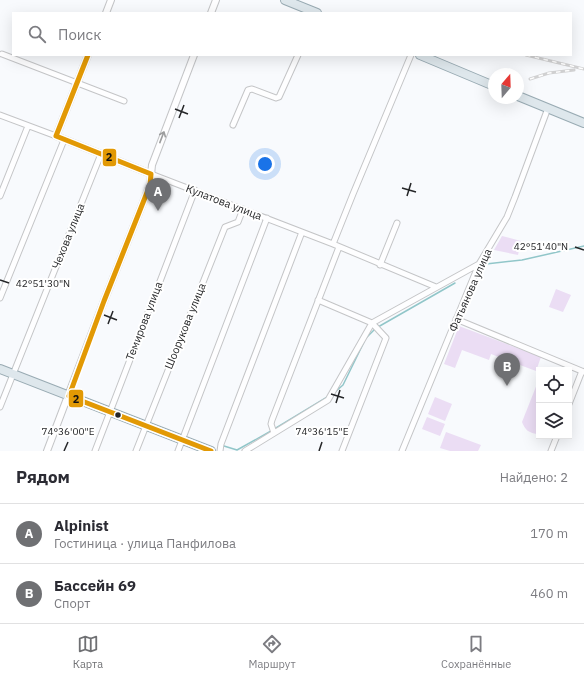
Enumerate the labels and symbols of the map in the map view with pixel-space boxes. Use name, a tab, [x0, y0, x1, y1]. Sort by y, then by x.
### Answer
north arrow	[488, 68, 524, 104]
one-way arrow	[159, 131, 167, 143]
line badge: 2	[102, 148, 117, 167]
text: 2	[106, 150, 113, 164]
your location	[255, 154, 275, 174]
pin: A	[145, 178, 171, 211]
street label: Кулатова улица	[184, 181, 264, 223]
street label: Чехова улица	[48, 201, 88, 271]
text: 42°51'40"N	[514, 240, 568, 253]
street label: Фатьянова улица	[445, 246, 495, 334]
text: 42°51'30"N	[16, 277, 70, 290]
street label: Темирова улица	[123, 279, 166, 362]
street label: Шоорукова улица	[161, 281, 209, 371]
pin: B	[494, 353, 520, 386]
line badge: 2	[68, 389, 84, 408]
text: 2	[73, 392, 80, 406]
unlabelled marker	[113, 410, 123, 420]
text: 74°36'00"E	[41, 425, 95, 438]
text: 74°36'15"E	[295, 425, 349, 438]

